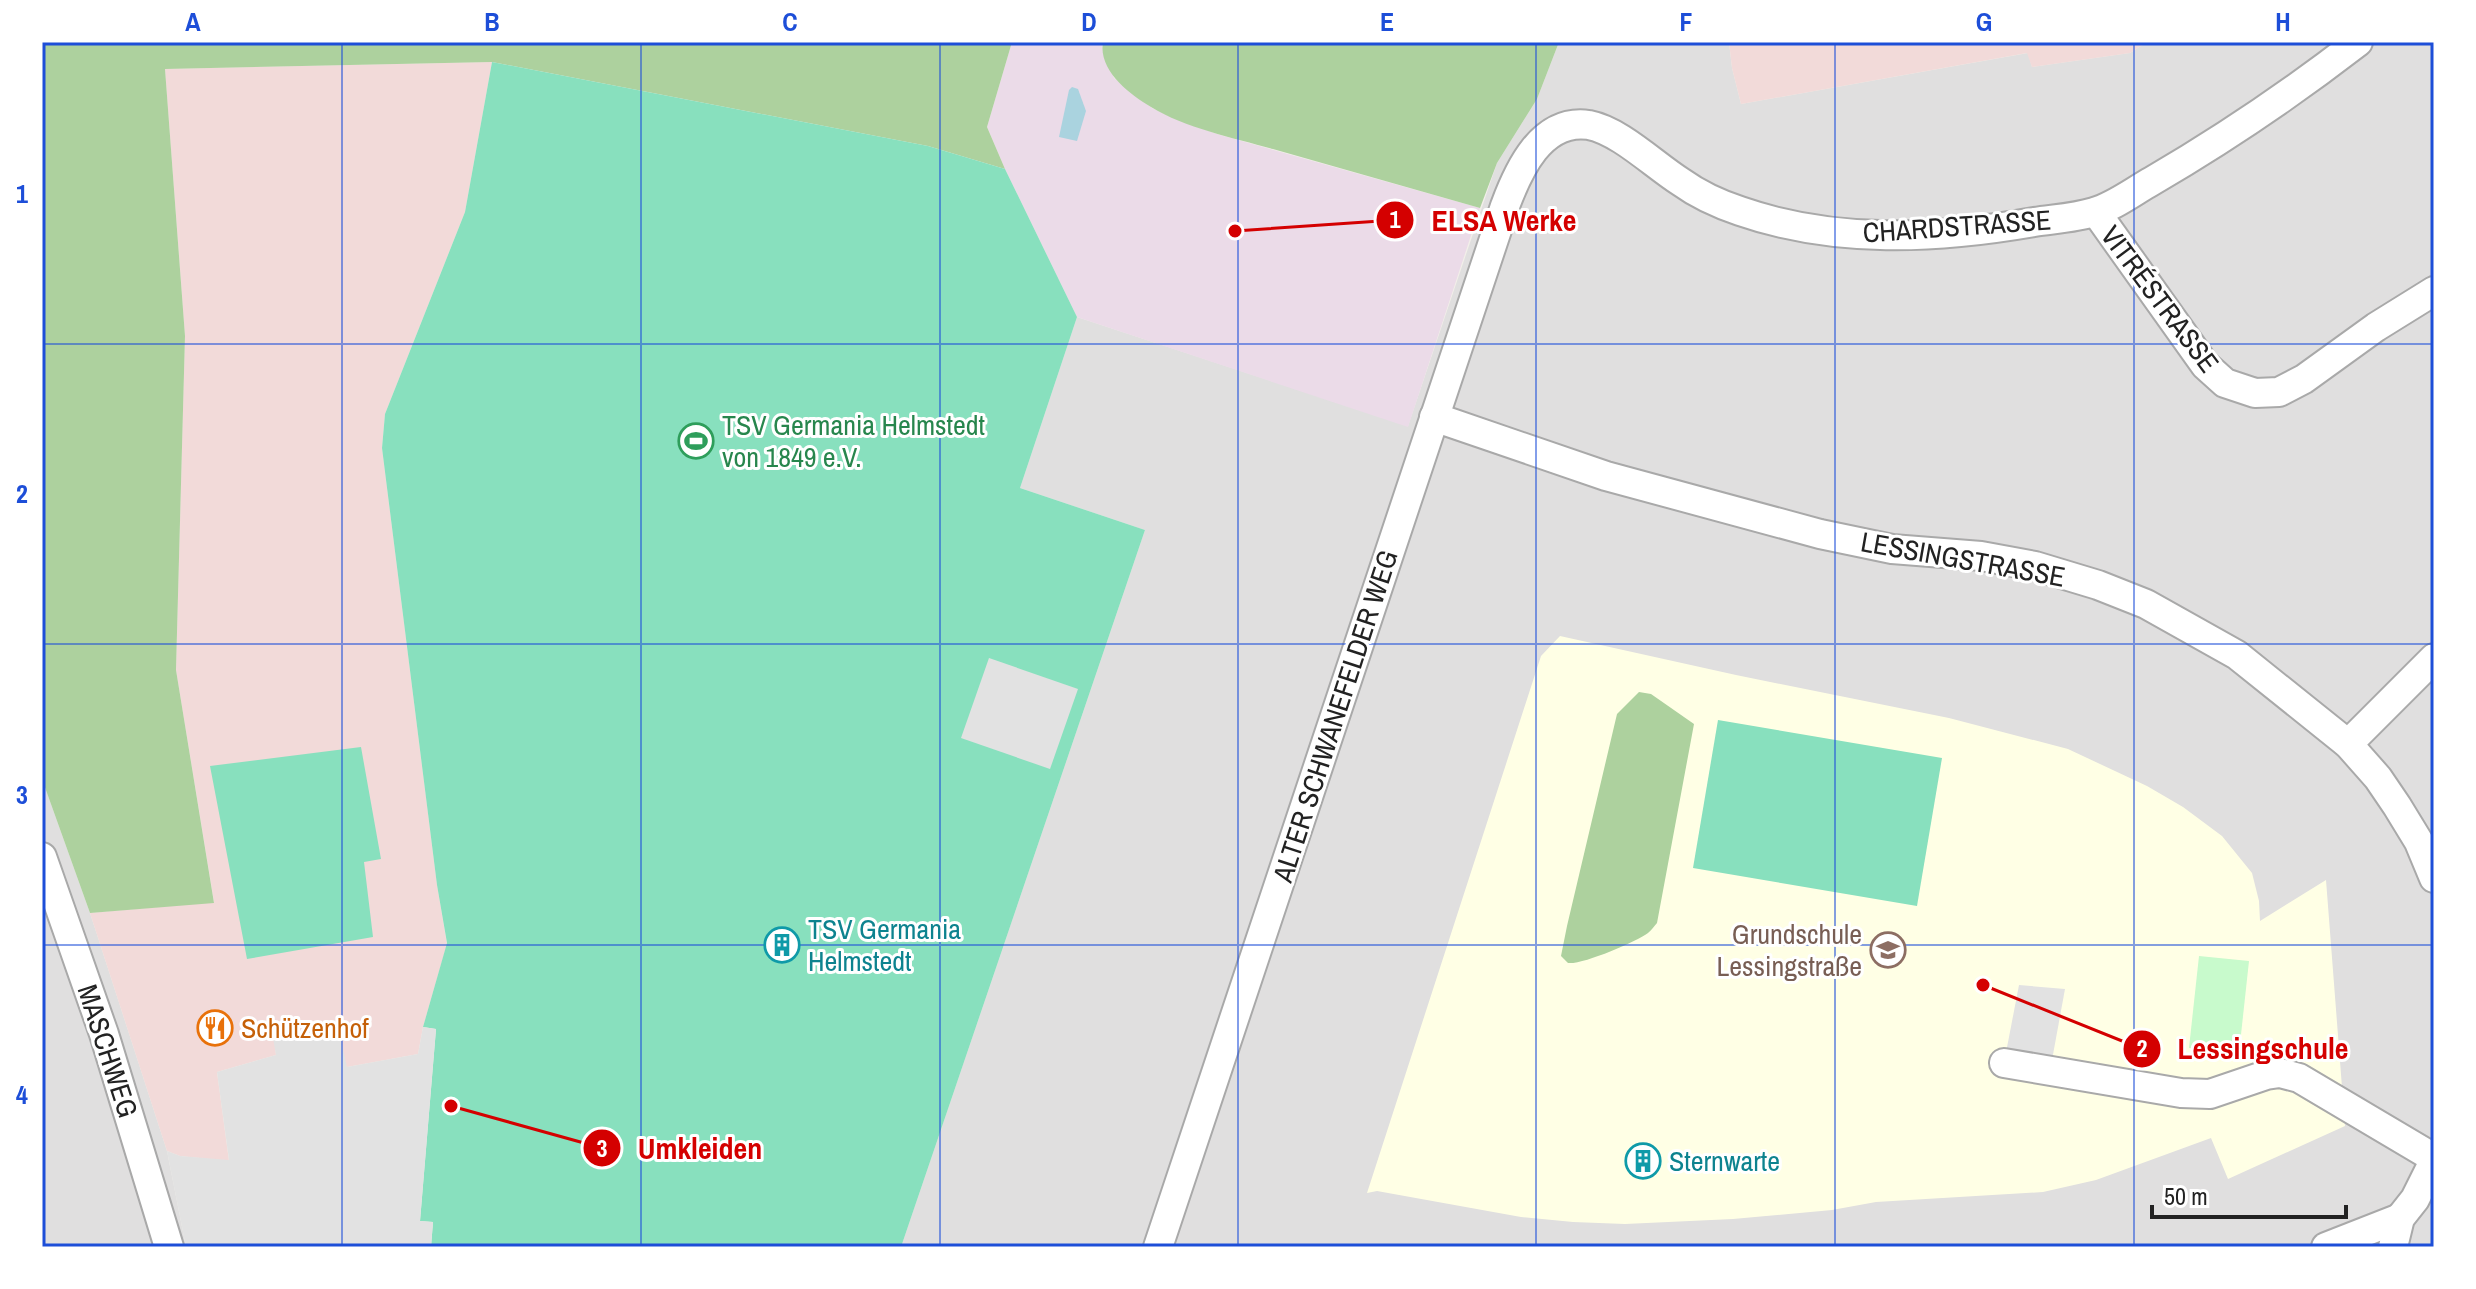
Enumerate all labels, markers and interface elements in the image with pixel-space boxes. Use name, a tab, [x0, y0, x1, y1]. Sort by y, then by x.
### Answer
text: A	[185, 4, 201, 39]
text: B	[484, 4, 500, 39]
text: C	[782, 4, 798, 39]
text: D	[1081, 4, 1097, 39]
text: E	[1380, 4, 1394, 39]
text: F	[1679, 4, 1693, 39]
text: G	[1976, 4, 1992, 39]
text: H	[2275, 4, 2291, 39]
text: 1	[16, 176, 28, 211]
callout: ELSA Werke	[1375, 193, 1593, 247]
text: ELSA Werke	[1432, 200, 1576, 240]
street label: CHARDSTRASSE	[1861, 200, 2053, 252]
text: 1	[1390, 203, 1401, 235]
street label: VITRÉSTRASSE	[2092, 218, 2228, 380]
place label: TSV Germania Helmstedt von 1849 e.V.	[722, 406, 985, 476]
sports icon: TSV Germania Helmstedt von 1849 e.V.	[677, 422, 715, 460]
text: 2	[16, 476, 28, 511]
street label: LESSINGSTRASSE	[1858, 522, 2068, 596]
street label: ALTER SCHWANEFELDER WEG	[1263, 545, 1407, 888]
text: 3	[16, 777, 28, 812]
place label: TSV Germania Helmstedt	[808, 910, 961, 980]
place label: Grundschule Lessingstraße	[1717, 915, 1862, 985]
building icon: TSV Germania Helmstedt	[763, 926, 801, 964]
school or university icon: Grundschule Lessingstraße	[1869, 931, 1907, 969]
street label: MASCHWEG	[69, 980, 147, 1122]
restaurant icon: Schützenhof	[196, 1009, 234, 1047]
place label: Schützenhof	[241, 1009, 369, 1047]
callout: Lessingschule	[2122, 1022, 2365, 1076]
text: Lessingschule	[2178, 1028, 2348, 1068]
text: 2	[2137, 1032, 2148, 1064]
text: 4	[16, 1077, 28, 1112]
callout: Umkleiden	[582, 1121, 778, 1175]
text: Umkleiden	[638, 1128, 762, 1168]
text: 3	[597, 1132, 608, 1164]
building icon: Sternwarte	[1624, 1142, 1662, 1180]
place label: Sternwarte	[1669, 1142, 1780, 1180]
scale bar	[2152, 1169, 2346, 1219]
text: 50 m	[2164, 1180, 2208, 1212]

